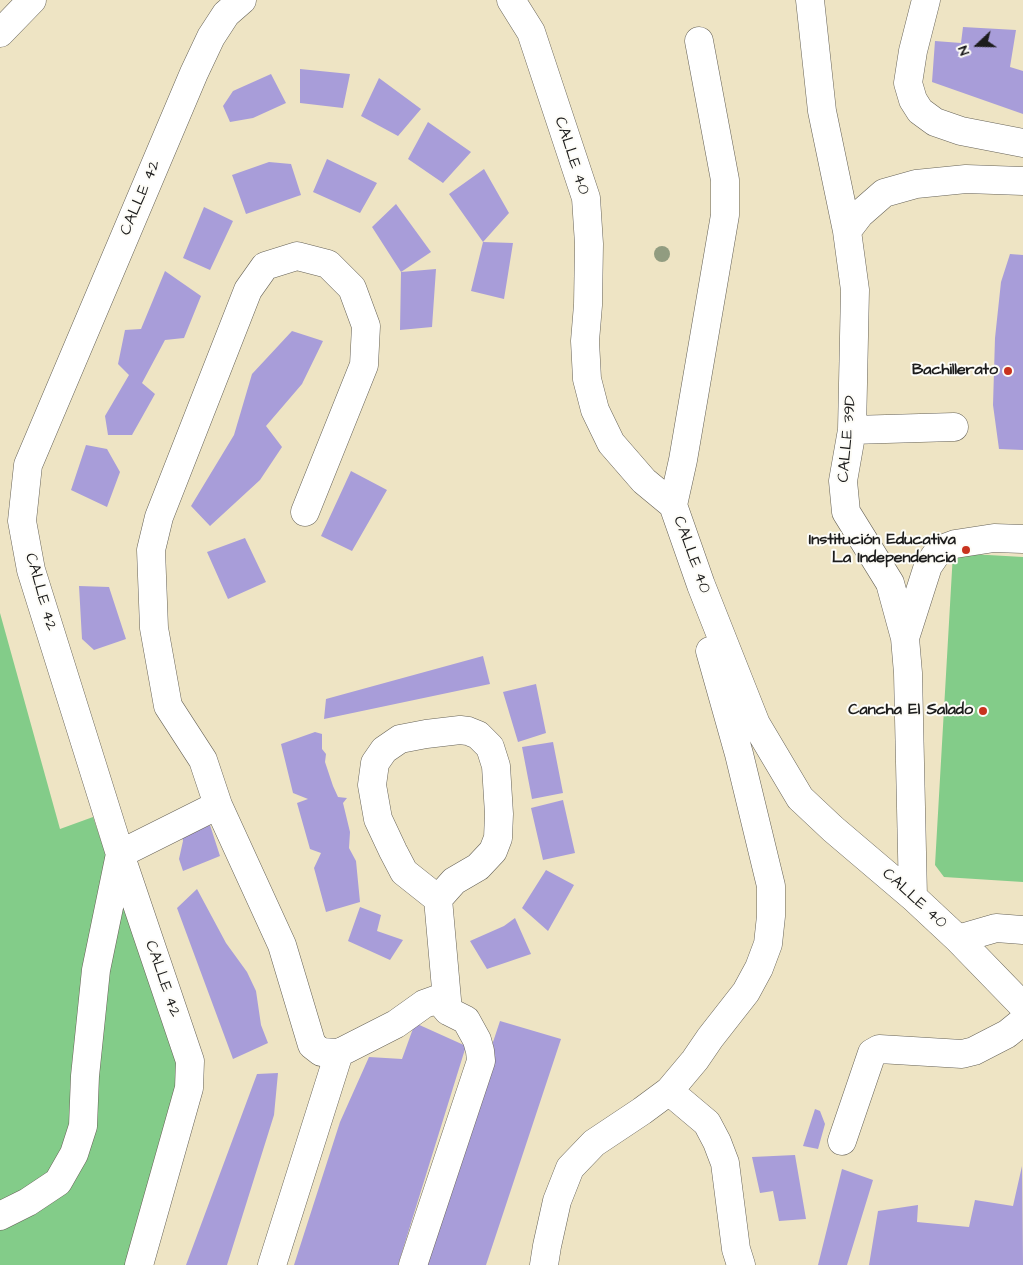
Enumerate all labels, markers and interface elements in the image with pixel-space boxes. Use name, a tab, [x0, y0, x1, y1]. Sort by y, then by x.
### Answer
north arrow	[953, 20, 1003, 70]
text: N	[953, 43, 975, 58]
street label: CALLE 40	[549, 115, 593, 197]
street label: CALLE 42	[117, 158, 165, 238]
place label: Bachillerato	[912, 361, 998, 381]
marker: Bachillerato	[1002, 365, 1014, 377]
street label: CALLE 39D	[835, 395, 861, 483]
street label: CALLE 40	[668, 514, 714, 596]
place label: Institución Educativa La Independencia	[809, 531, 956, 569]
marker: Institución Educativa La Independencia	[960, 544, 972, 556]
street label: CALLE 42	[20, 551, 60, 633]
place label: Cancha El Salado	[848, 701, 973, 721]
marker: Cancha El Salado	[977, 705, 989, 717]
street label: CALLE 40	[878, 865, 950, 933]
street label: CALLE 42	[140, 938, 184, 1020]

